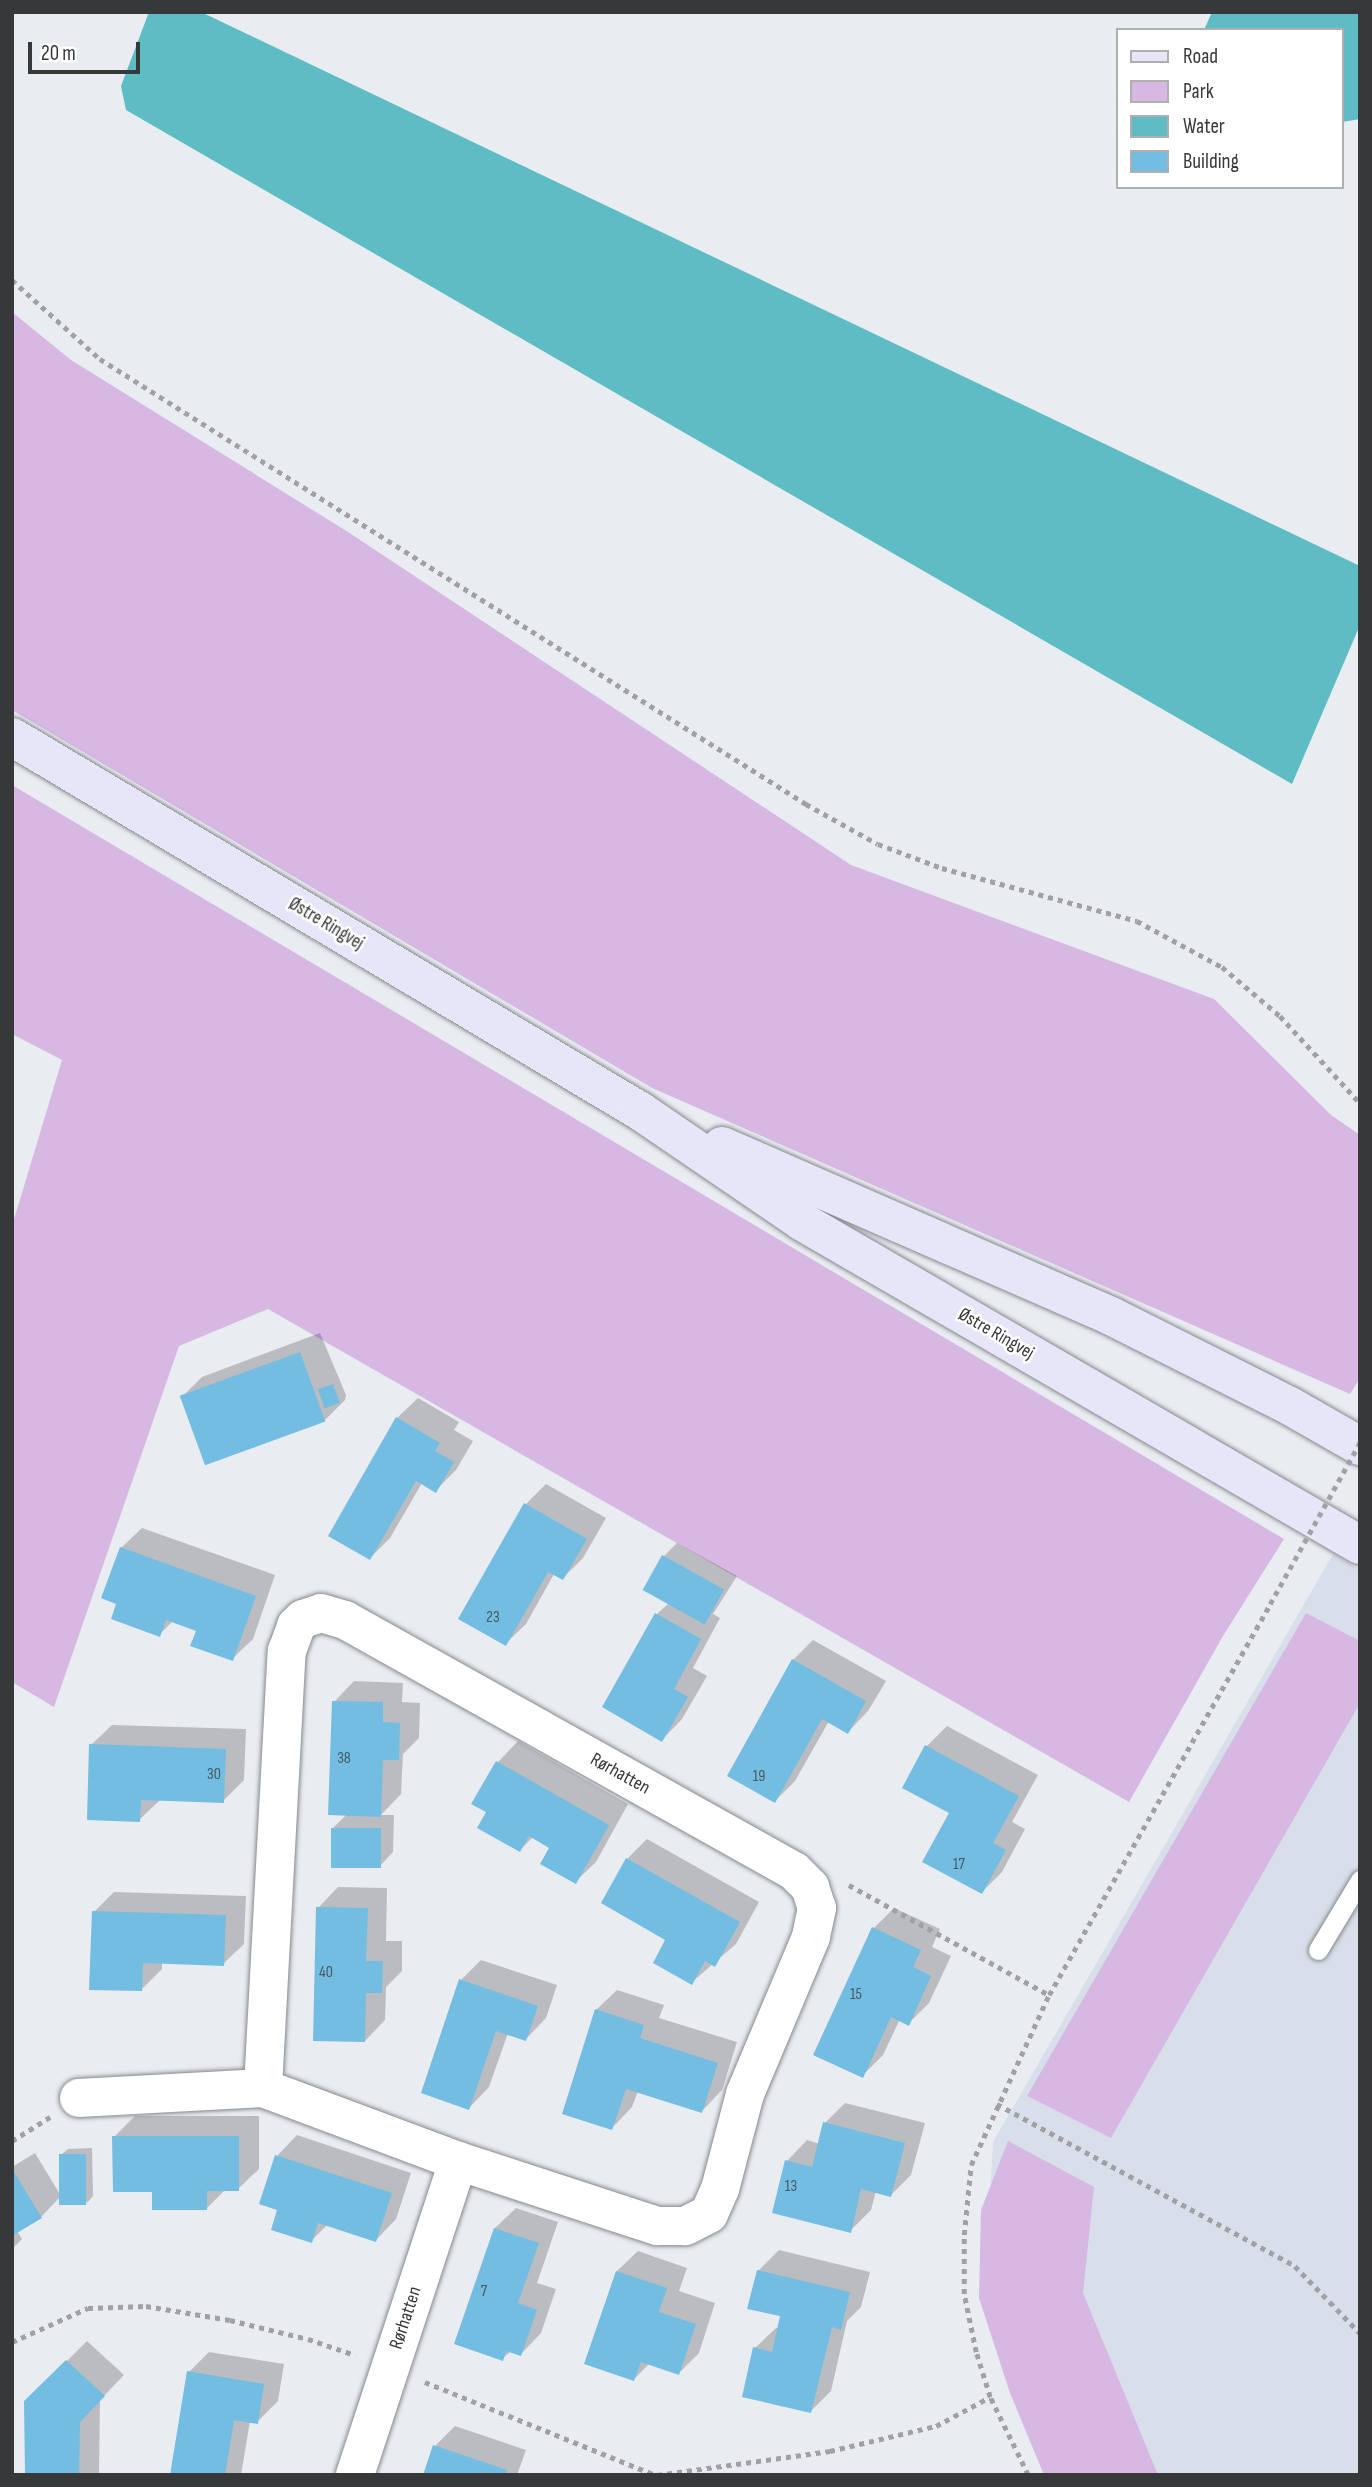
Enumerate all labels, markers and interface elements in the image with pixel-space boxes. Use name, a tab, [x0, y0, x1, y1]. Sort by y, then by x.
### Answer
scale bar	[32, 28, 144, 72]
legend	[1116, 28, 1344, 189]
text: 20 m	[41, 41, 76, 66]
text: Road	[1183, 44, 1218, 69]
text: Park	[1183, 79, 1214, 104]
text: Water	[1183, 114, 1225, 139]
text: Building	[1183, 149, 1239, 174]
street label: Østre Ringvej	[284, 893, 368, 955]
street label: Østre Ringvej	[954, 1303, 1038, 1365]
house number: 23	[486, 1608, 500, 1628]
street label: Rørhatten	[586, 1748, 654, 1800]
house number: 38	[337, 1749, 351, 1769]
house number: 30	[207, 1765, 221, 1785]
house number: 19	[753, 1767, 765, 1787]
house number: 17	[953, 1855, 965, 1875]
house number: 40	[319, 1963, 333, 1983]
house number: 15	[850, 1985, 862, 2005]
house number: 13	[785, 2177, 797, 2197]
house number: 7	[481, 2282, 487, 2302]
street label: Rørhatten	[385, 2284, 427, 2352]

